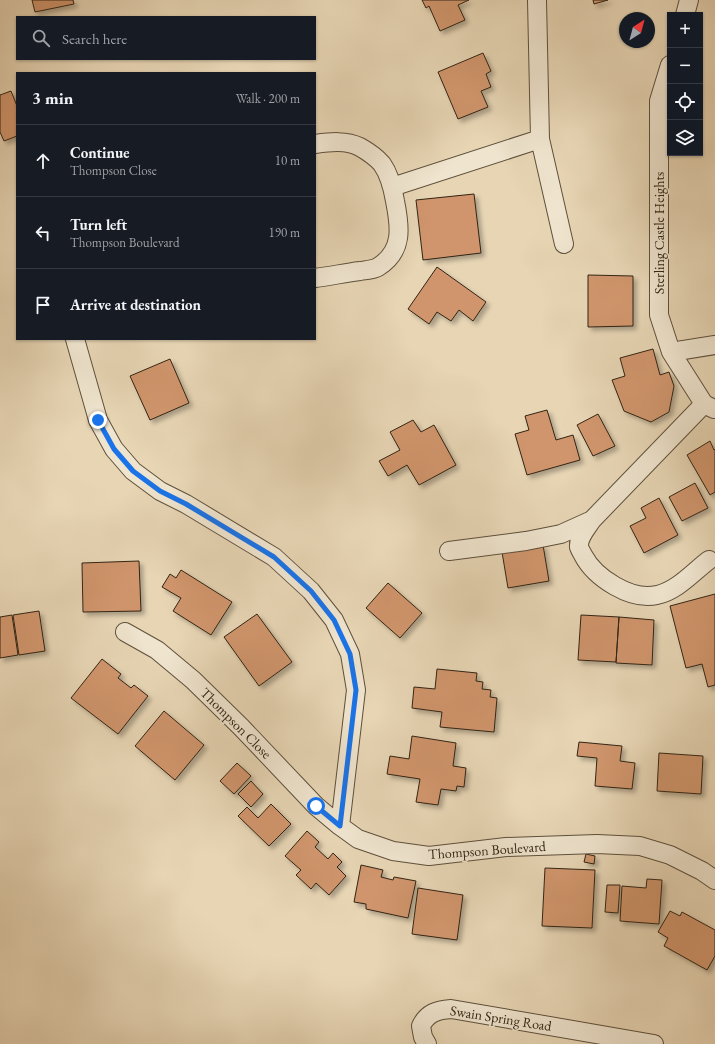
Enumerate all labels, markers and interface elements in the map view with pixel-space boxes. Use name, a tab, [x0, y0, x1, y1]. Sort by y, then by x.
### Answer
north arrow	[619, 12, 655, 48]
map controls	[667, 12, 703, 156]
button: +	[667, 12, 703, 48]
search box	[16, 16, 316, 60]
icon: search	[30, 27, 52, 49]
text: Search here	[62, 29, 127, 48]
button: −	[667, 48, 703, 84]
button: locate	[667, 84, 703, 120]
text: 3 min	[32, 87, 73, 109]
text: Walk · 200 m	[236, 90, 300, 107]
button: layers	[667, 120, 703, 156]
text: Continue	[70, 143, 130, 162]
icon: ahead	[32, 150, 54, 172]
text: 10 m	[275, 152, 300, 169]
text: Thompson Close	[70, 162, 157, 179]
street label: Sterling Castle Heights	[650, 171, 668, 294]
text: Turn left	[70, 215, 127, 234]
icon: left	[32, 222, 54, 244]
text: 190 m	[269, 224, 300, 241]
text: Thompson Boulevard	[70, 234, 180, 251]
icon: arrive	[32, 294, 54, 316]
text: Arrive at destination	[70, 295, 201, 314]
route end	[89, 411, 107, 429]
street label: Thompson Close	[197, 684, 276, 763]
route start	[307, 797, 325, 815]
street label: Thompson Boulevard	[428, 837, 547, 863]
street label: Swain Spring Road	[449, 1001, 554, 1035]

